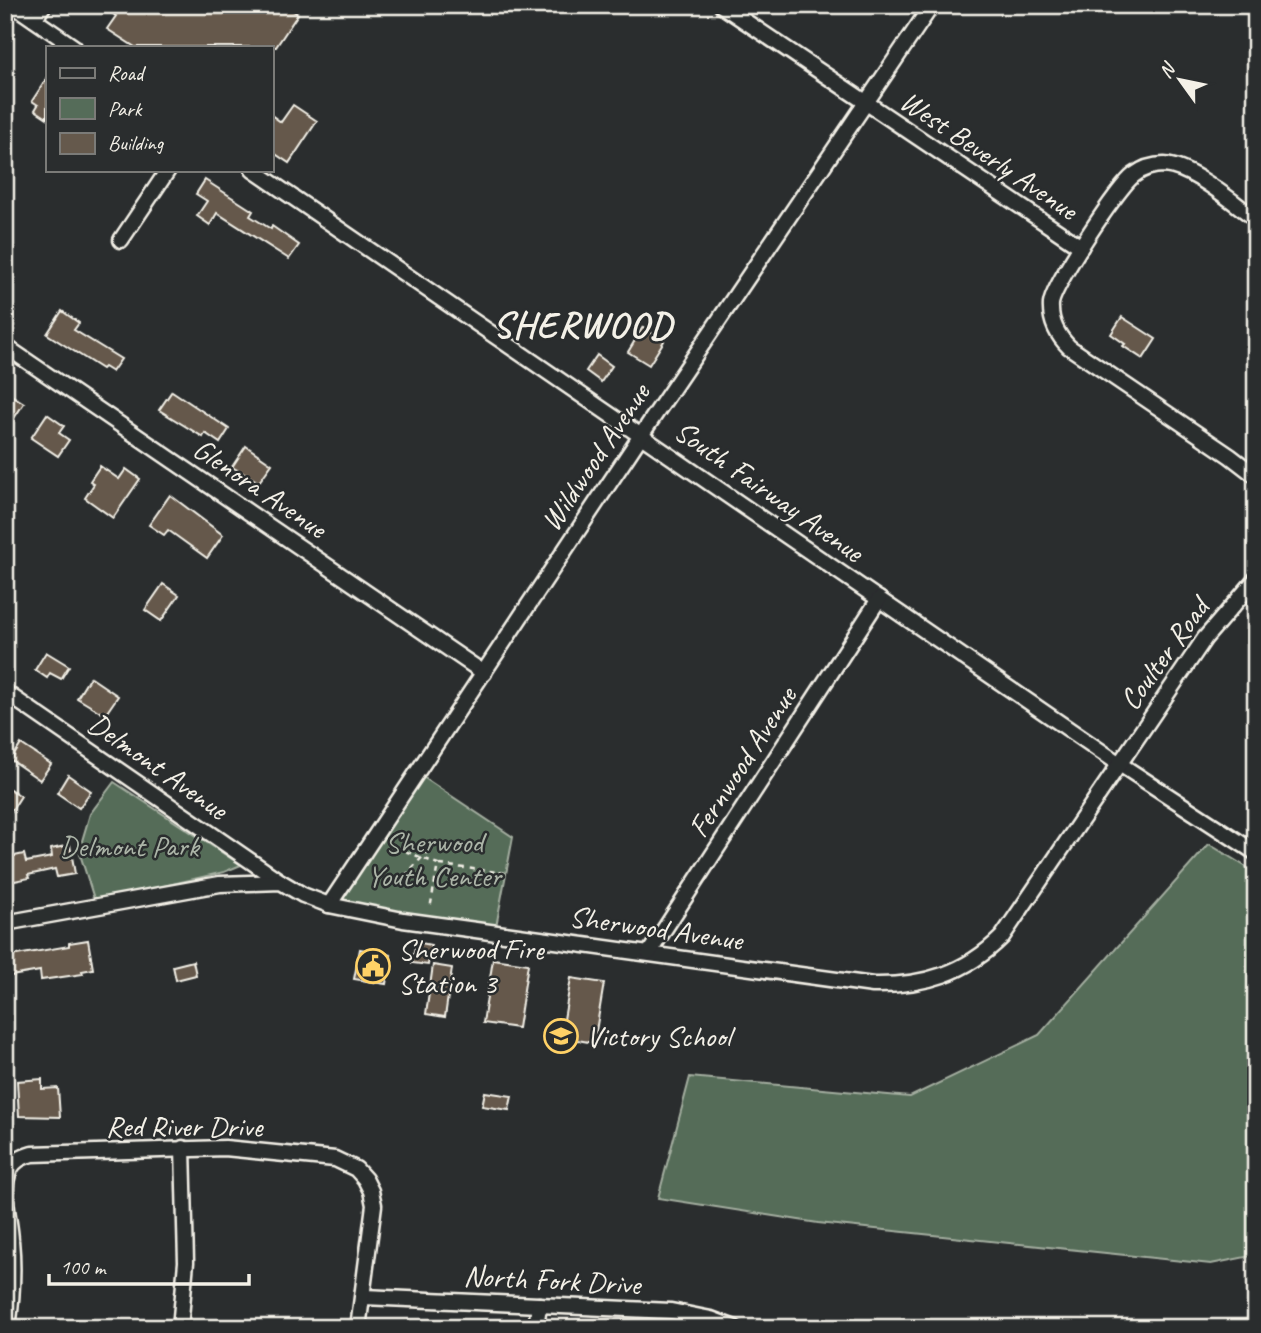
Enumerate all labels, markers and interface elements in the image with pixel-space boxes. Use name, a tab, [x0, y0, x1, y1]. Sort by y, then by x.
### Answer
legend	[46, 46, 273, 172]
north arrow	[1146, 46, 1216, 116]
text: N	[1153, 57, 1182, 83]
text: Road	[108, 60, 147, 86]
street label: West Beverly Avenue	[893, 82, 1087, 230]
text: Park	[108, 96, 143, 122]
text: Building	[108, 130, 165, 156]
district label: SHERWOOD	[493, 301, 675, 348]
street label: Wildwood Avenue	[532, 374, 659, 538]
street label: South Fairway Avenue	[667, 412, 873, 572]
street label: Glenora Avenue	[186, 429, 336, 548]
street label: Coulter Road	[1111, 587, 1220, 717]
street label: Fernwood Avenue	[679, 678, 806, 845]
street label: Delmont Avenue	[81, 704, 237, 829]
park label: Sherwood Youth Center	[367, 823, 503, 895]
park label: Delmont Park	[59, 827, 201, 865]
street label: Sherwood Avenue	[567, 897, 747, 959]
place label: Sherwood Fire Station 3	[398, 930, 546, 1002]
public building icon: Sherwood Fire Station 3	[354, 947, 392, 985]
school or university icon: Victory School	[542, 1017, 580, 1055]
place label: Victory School	[586, 1017, 736, 1055]
street label: Red River Drive	[106, 1107, 264, 1145]
scale bar	[49, 1242, 248, 1286]
text: 100 m	[60, 1254, 107, 1280]
street label: North Fork Drive	[463, 1256, 643, 1304]

